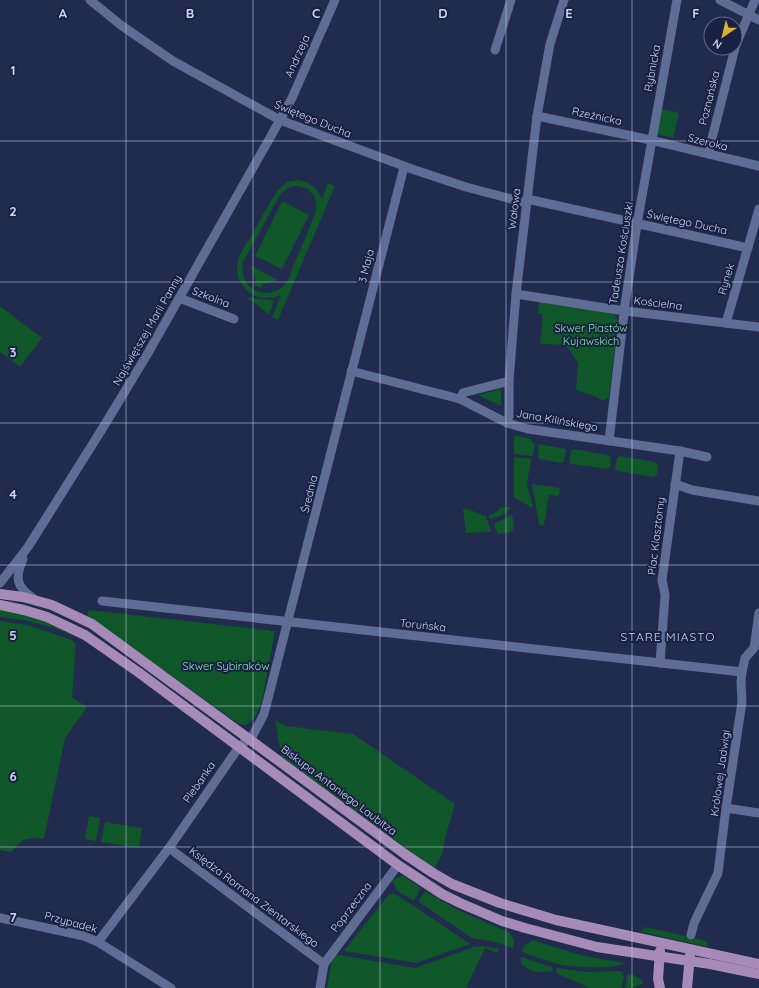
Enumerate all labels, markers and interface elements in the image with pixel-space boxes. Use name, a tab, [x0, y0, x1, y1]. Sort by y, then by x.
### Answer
text: A	[59, 5, 68, 21]
text: B	[186, 5, 194, 21]
text: C	[312, 5, 320, 21]
text: D	[438, 5, 448, 21]
text: E	[565, 5, 573, 21]
text: F	[692, 5, 700, 21]
north arrow	[703, 16, 743, 56]
street label: Andrzeja	[281, 32, 313, 80]
text: N	[710, 36, 725, 52]
street label: Rybnicka	[641, 44, 663, 92]
text: 1	[10, 62, 16, 78]
street label: Poznańska	[696, 69, 722, 127]
street label: Świętego Ducha	[272, 97, 354, 141]
street label: Rzeźnicka	[571, 104, 623, 128]
street label: Szeroka	[687, 130, 729, 154]
street label: Wałowa	[505, 188, 523, 230]
street label: Tadeusza Kościuszki	[606, 201, 636, 305]
text: 2	[9, 203, 17, 219]
street label: Świętego Ducha	[645, 207, 729, 237]
street label: 3 Maja	[355, 248, 377, 284]
street label: Rynek	[715, 262, 737, 296]
street label: Najświętszej Marii Panny	[109, 272, 185, 388]
street label: Szkolna	[190, 283, 232, 311]
street label: Kościelna	[633, 293, 683, 313]
park label: Skwer Piastów Kujawskich	[554, 321, 628, 348]
text: 3	[10, 344, 17, 360]
street label: Jana Kilińskiego	[515, 406, 599, 434]
street label: Średnia	[298, 474, 320, 514]
text: 4	[9, 486, 17, 502]
street label: Plac Klasztorny	[644, 496, 668, 576]
street label: Toruńska	[399, 616, 447, 634]
text: 5	[9, 627, 17, 643]
district label: STARE MIASTO	[621, 629, 715, 644]
park label: Skwer Sybiraków	[183, 659, 269, 673]
street label: Królowej Jadwigi	[707, 729, 733, 817]
street label: Biskupa Antoniego Laubitza	[278, 742, 400, 838]
street label: Plebanka	[180, 759, 218, 805]
text: 6	[9, 768, 17, 784]
street label: Księdza Romana Zientarskiego	[186, 844, 322, 951]
street label: Poprzeczna	[328, 879, 374, 935]
street label: Przypadek	[43, 908, 99, 936]
text: 7	[9, 909, 17, 925]

